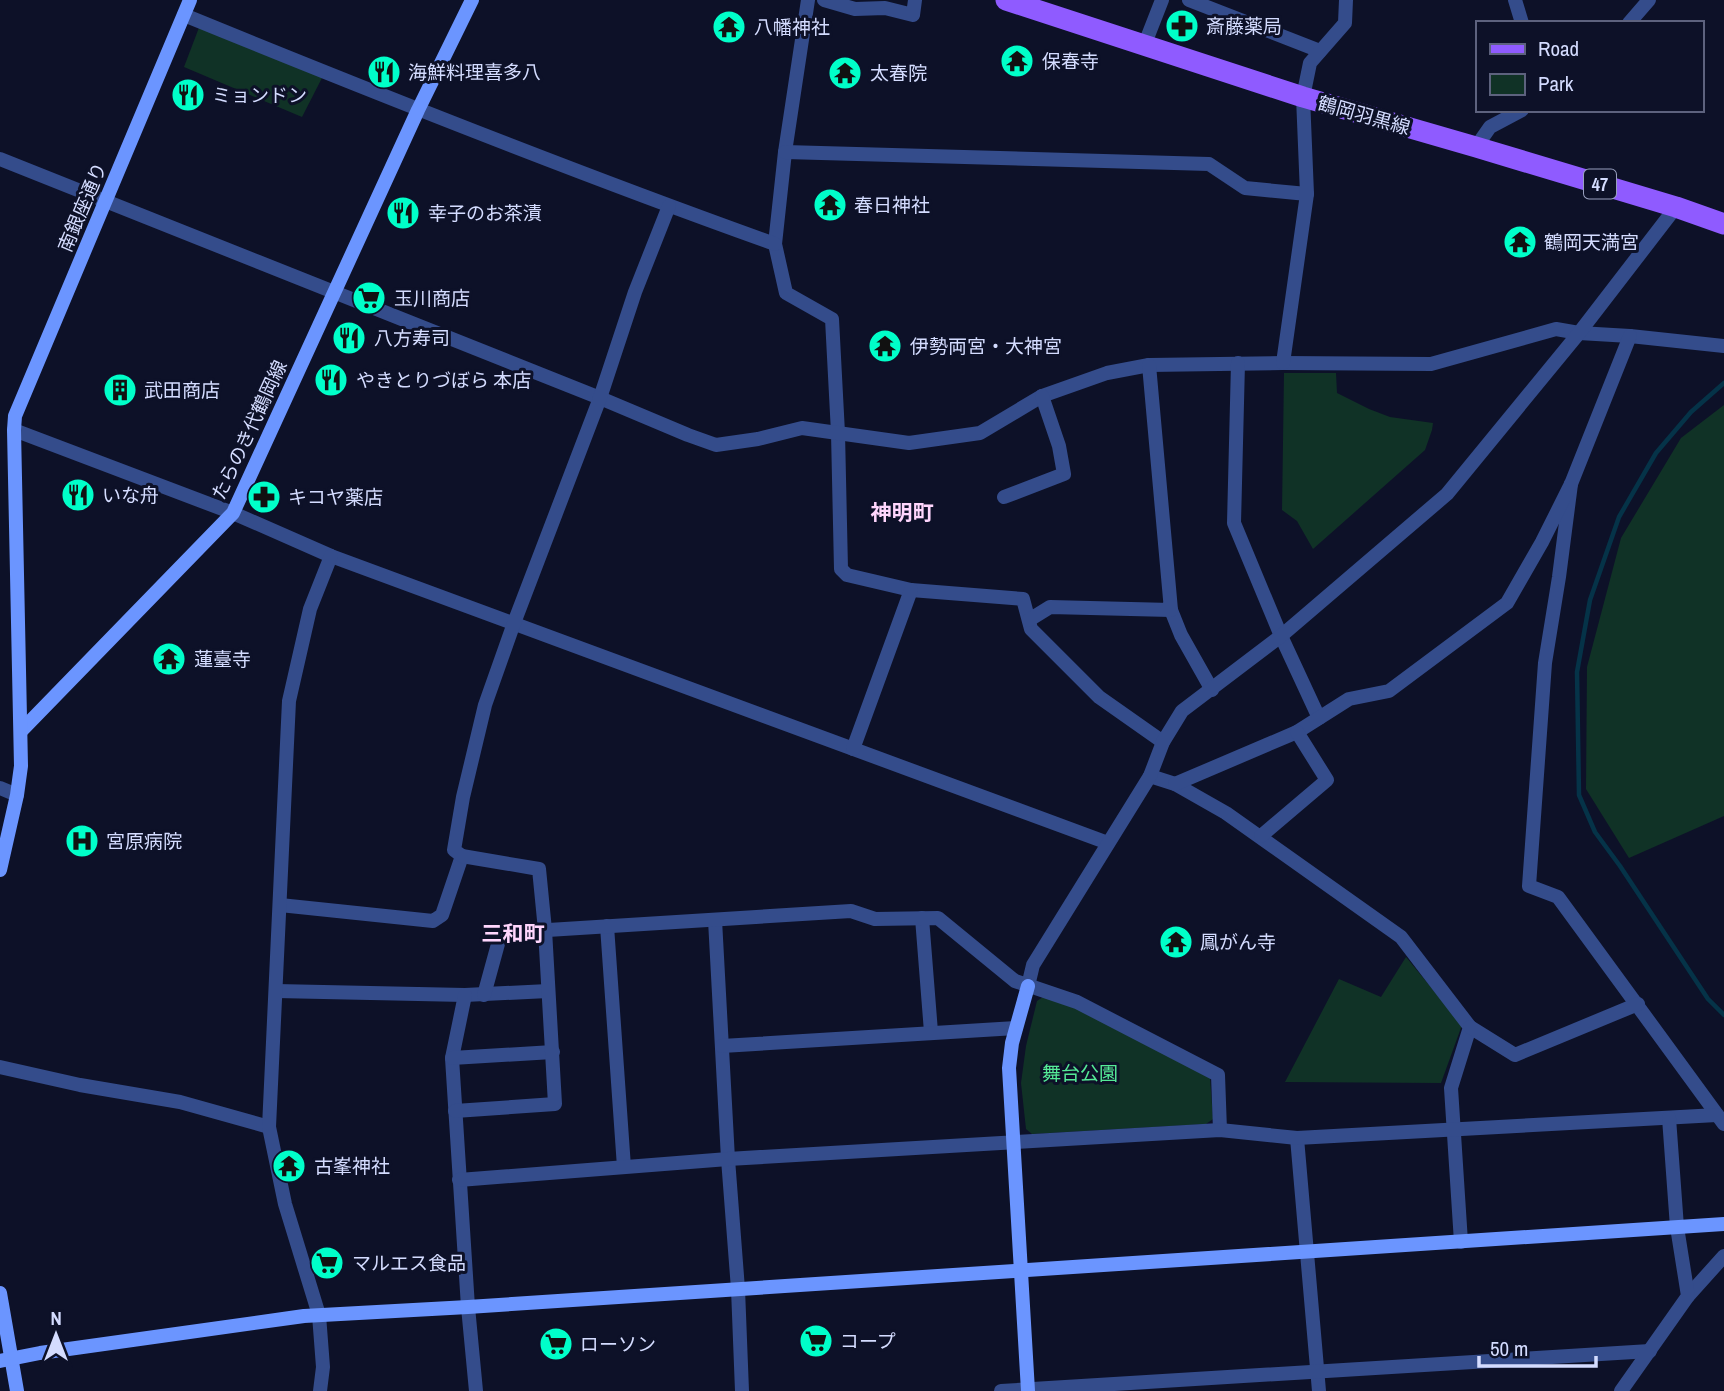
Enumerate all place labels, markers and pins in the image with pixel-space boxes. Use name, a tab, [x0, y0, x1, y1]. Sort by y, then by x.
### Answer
pharmacy icon: 斎藤薬局	[1163, 7, 1201, 45]
temple icon: 八幡神社	[710, 8, 748, 46]
place label: 斎藤薬局	[1206, 13, 1282, 39]
place label: 八幡神社	[754, 14, 830, 40]
temple icon: 保春寺	[998, 42, 1036, 80]
place label: 保春寺	[1042, 48, 1099, 74]
restaurant icon: 海鮮料理喜多八	[365, 53, 403, 91]
temple icon: 太春院	[826, 54, 864, 92]
place label: 海鮮料理喜多八	[408, 59, 541, 85]
place label: 太春院	[870, 60, 927, 86]
restaurant icon: ミョンドン	[169, 76, 207, 114]
place label: ミョンドン	[212, 82, 307, 108]
temple icon: 春日神社	[811, 186, 849, 224]
place label: 春日神社	[854, 192, 930, 218]
restaurant icon: 幸子のお茶漬	[384, 194, 422, 232]
place label: 幸子のお茶漬	[428, 200, 542, 226]
temple icon: 鶴岡天満宮	[1501, 223, 1539, 261]
place label: 鶴岡天満宮	[1544, 229, 1639, 255]
supermarket icon: 玉川商店	[350, 279, 388, 317]
place label: 玉川商店	[394, 285, 470, 311]
restaurant icon: 八方寿司	[330, 319, 368, 357]
place label: 八方寿司	[374, 325, 450, 351]
temple icon: 伊勢両宮・大神宮	[866, 327, 904, 365]
place label: 伊勢両宮・大神宮	[910, 333, 1062, 359]
restaurant icon: やきとりづぼら 本店	[312, 361, 350, 399]
place label: やきとりづぼら 本店	[356, 367, 531, 393]
building icon: 武田商店	[101, 371, 139, 409]
place label: 武田商店	[144, 377, 220, 403]
restaurant icon: いな舟	[59, 476, 97, 514]
pharmacy icon: キコヤ薬店	[245, 478, 283, 516]
place label: いな舟	[102, 482, 159, 508]
place label: キコヤ薬店	[288, 484, 383, 510]
temple icon: 蓮臺寺	[150, 640, 188, 678]
place label: 蓮臺寺	[194, 646, 251, 672]
hospital icon: 宮原病院	[63, 822, 101, 860]
place label: 宮原病院	[106, 828, 182, 854]
temple icon: 鳳がん寺	[1157, 923, 1195, 961]
place label: 鳳がん寺	[1200, 929, 1276, 955]
temple icon: 古峯神社	[270, 1147, 308, 1185]
place label: 古峯神社	[314, 1153, 390, 1179]
supermarket icon: マルエス食品	[308, 1244, 346, 1282]
place label: マルエス食品	[352, 1250, 466, 1276]
supermarket icon: コープ	[797, 1322, 835, 1360]
supermarket icon: ローソン	[537, 1325, 575, 1363]
place label: コープ	[840, 1328, 896, 1354]
place label: ローソン	[580, 1331, 656, 1357]

